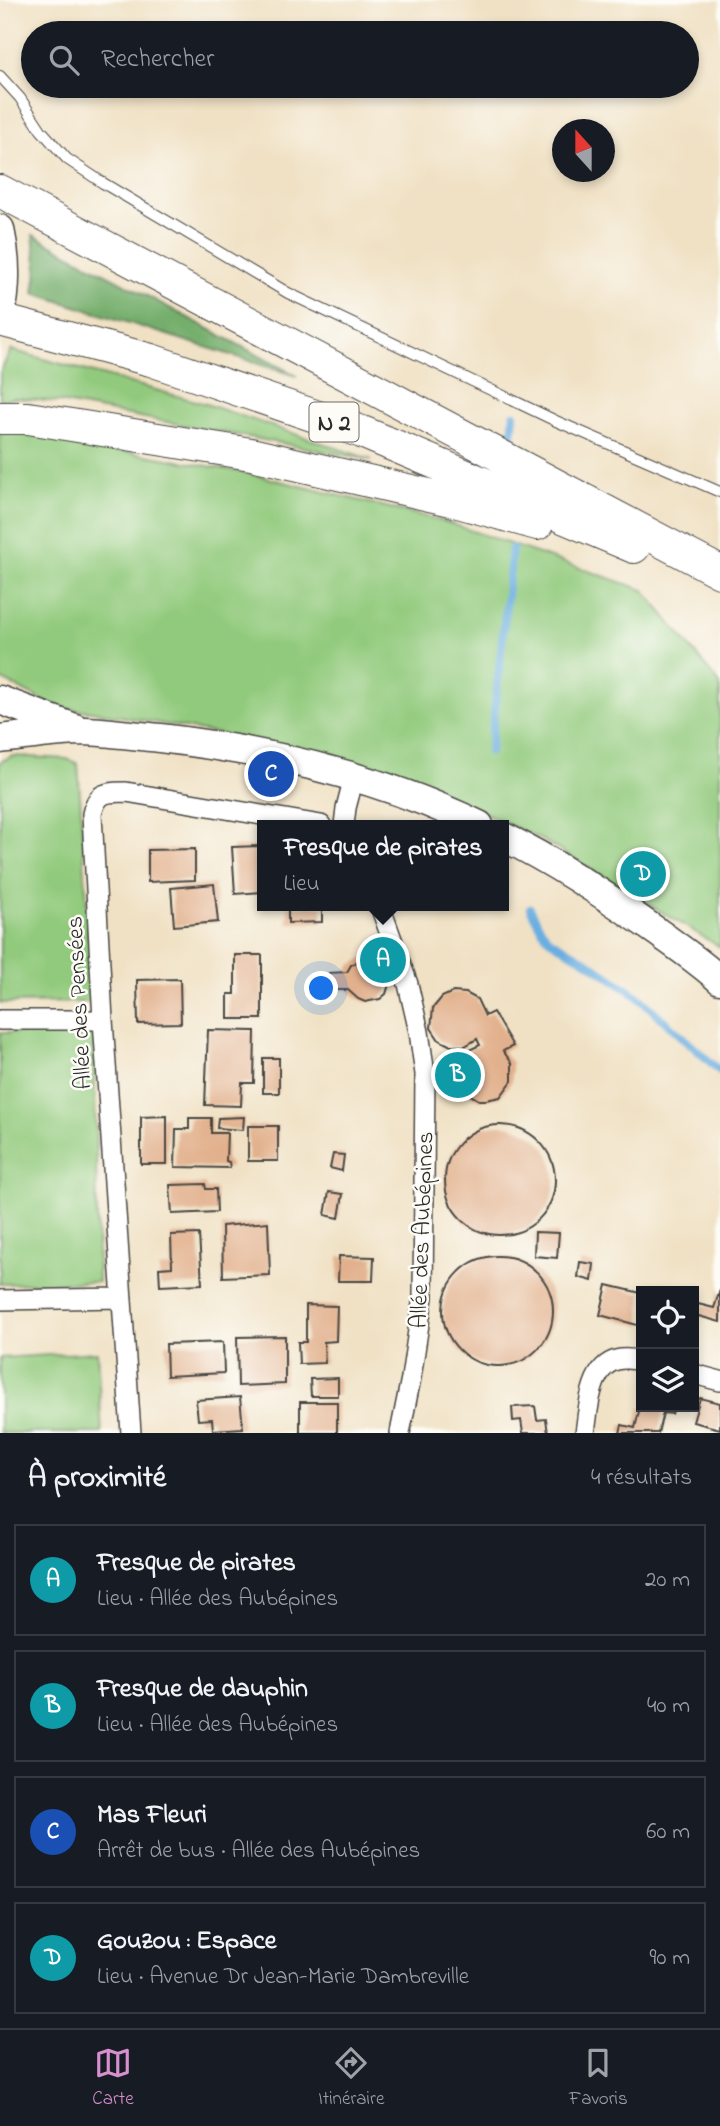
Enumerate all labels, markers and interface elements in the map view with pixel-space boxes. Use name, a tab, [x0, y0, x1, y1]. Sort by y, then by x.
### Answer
search box	[21, 21, 699, 98]
icon: search	[45, 41, 83, 79]
text: Rechercher	[101, 41, 214, 79]
north arrow	[552, 119, 615, 182]
road number: N 2	[310, 402, 358, 442]
pin: C	[248, 748, 294, 800]
popup	[257, 820, 509, 911]
text: Fresque de pirates	[284, 830, 482, 868]
pin: D	[620, 848, 666, 900]
text: Lieu	[284, 868, 320, 901]
street label: Allée des Pensées	[58, 915, 103, 1091]
pin: A	[360, 934, 406, 986]
your location	[304, 971, 338, 1005]
pin: B	[435, 1049, 481, 1101]
street label: Allée des Aubépines	[403, 1131, 444, 1329]
map controls	[636, 1286, 699, 1412]
button: locate	[636, 1286, 699, 1349]
button: layers	[636, 1349, 699, 1412]
text: À proximité	[28, 1457, 166, 1501]
text: 4 résultats	[591, 1462, 692, 1495]
text: Fresque de pirates	[97, 1545, 296, 1583]
text: A	[46, 1564, 60, 1597]
text: 20 m	[645, 1564, 690, 1597]
text: Lieu · Allée des Aubépines	[97, 1583, 338, 1616]
text: Fresque de dauphin	[97, 1671, 308, 1709]
text: B	[45, 1690, 61, 1723]
text: 40 m	[647, 1690, 690, 1723]
text: Lieu · Allée des Aubépines	[97, 1709, 338, 1742]
text: Mas Fleuri	[97, 1797, 207, 1835]
text: C	[47, 1816, 59, 1849]
text: 60 m	[646, 1816, 690, 1849]
text: Arrêt de bus · Allée des Aubépines	[97, 1835, 420, 1868]
text: Gouzou : Espace	[97, 1923, 276, 1961]
text: D	[45, 1942, 61, 1975]
text: 90 m	[650, 1942, 690, 1975]
text: Lieu · Avenue Dr Jean-Marie Dambreville	[97, 1961, 469, 1994]
tab: Carte	[92, 2044, 134, 2113]
tab: Itinéraire	[318, 2044, 384, 2113]
tab: Favoris	[569, 2044, 628, 2113]

